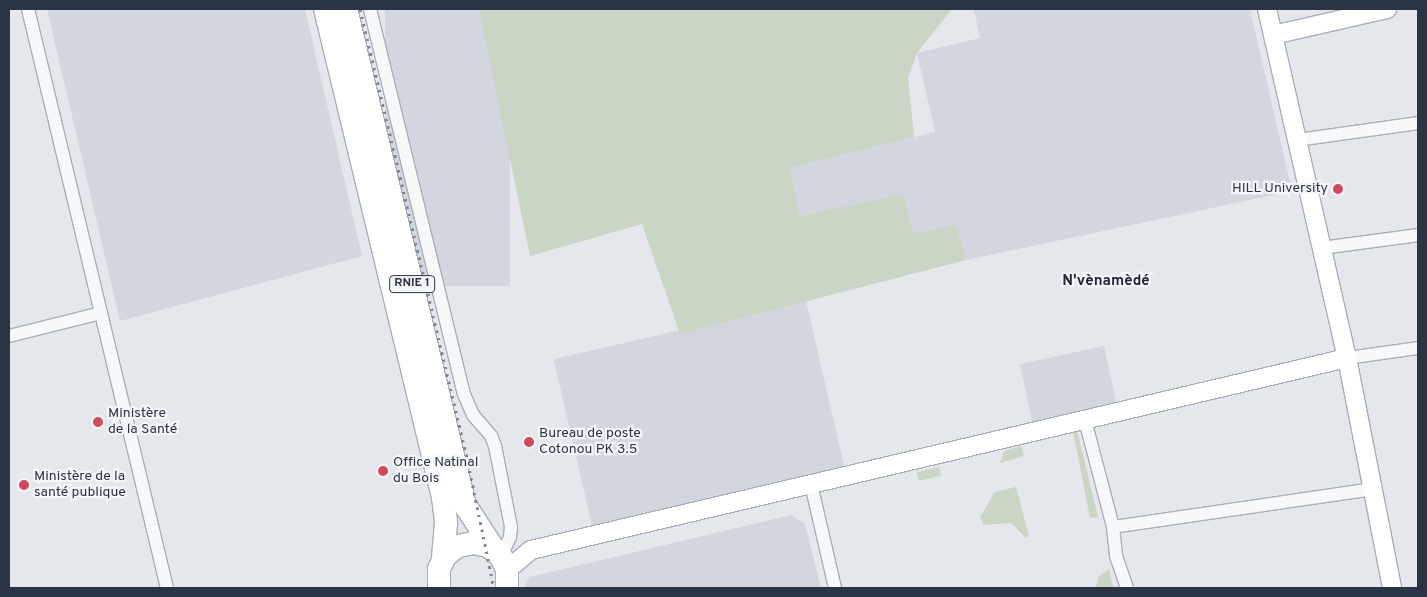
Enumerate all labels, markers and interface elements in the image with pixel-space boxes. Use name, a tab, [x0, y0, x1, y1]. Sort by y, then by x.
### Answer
place label: HILL University	[1232, 181, 1328, 197]
marker: HILL University	[1332, 183, 1344, 195]
district label: N'vènamèdé	[1062, 273, 1150, 291]
road number: RNIE 1	[388, 274, 436, 294]
place label: Ministère de la Santé	[108, 406, 177, 438]
marker: Ministère de la Santé	[92, 416, 104, 428]
place label: Bureau de poste Cotonou PK 3.5	[539, 426, 641, 458]
marker: Bureau de poste Cotonou PK 3.5	[523, 436, 535, 448]
place label: Office Natinal du Bois	[393, 455, 478, 488]
marker: Office Natinal du Bois	[377, 465, 389, 477]
place label: Ministère de la santé publique	[34, 469, 126, 502]
marker: Ministère de la santé publique	[18, 479, 30, 491]

